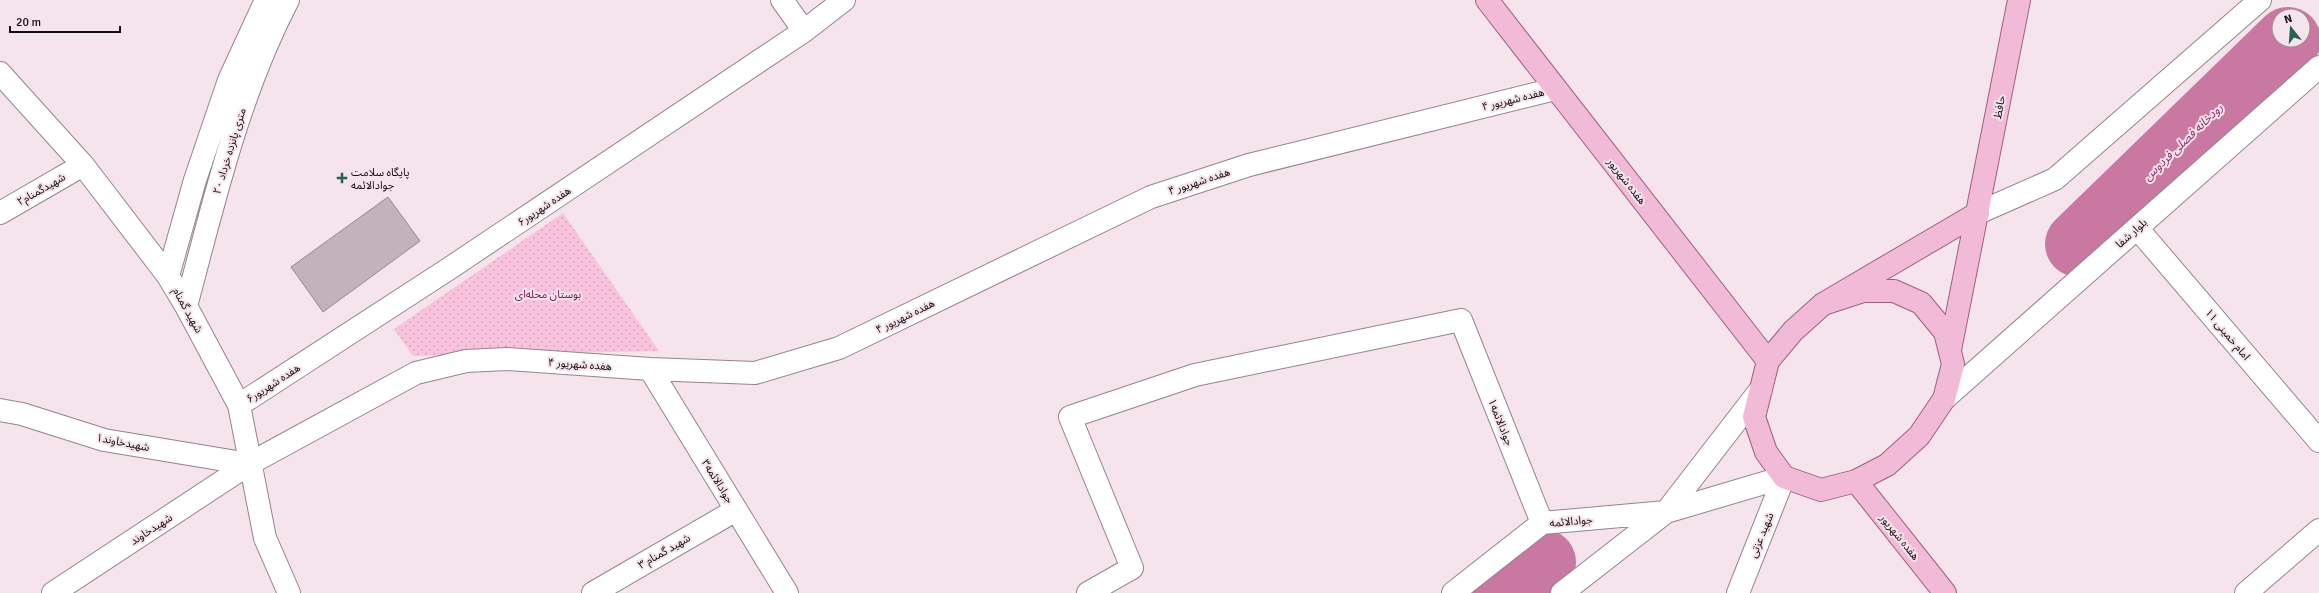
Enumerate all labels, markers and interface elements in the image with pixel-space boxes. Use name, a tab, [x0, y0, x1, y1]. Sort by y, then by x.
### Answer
scale bar	[10, 8, 120, 34]
north arrow	[2271, 8, 2311, 48]
text: N	[2283, 12, 2294, 26]
text: 20 m	[16, 15, 41, 30]
street label: هفده شهریور ۴	[1481, 85, 1546, 114]
street label: حافظ	[1991, 94, 2008, 120]
water label: رودخانه فصلی فردوس	[2140, 100, 2227, 184]
street label: ۲۰ متری پانزده خرداد	[210, 106, 250, 196]
street label: هفده شهریور	[1604, 155, 1649, 207]
street label: هفده شهریور ۴	[1167, 165, 1232, 198]
place label: پایگاه سلامت جوادالائمه	[351, 166, 409, 192]
street label: شهیدگمنام۲	[15, 170, 69, 209]
marker: پایگاه سلامت جوادالائمه	[336, 172, 348, 184]
street label: هفده شهریور۶	[515, 184, 573, 229]
street label: بلوار شفا	[2113, 216, 2150, 251]
street label: شهید گمنام	[169, 285, 205, 336]
park label: بوستان محله‌ای	[515, 288, 581, 301]
street label: هفده شهریور ۴	[874, 297, 937, 336]
street label: امام خمینی ۱۱	[2202, 306, 2253, 363]
street label: هفده شهریور ۴	[548, 356, 612, 373]
street label: هفده شهریور۶	[244, 361, 303, 406]
street label: جوادالائمه۱	[1485, 397, 1516, 448]
street label: شهیدخاوند۱	[95, 431, 151, 454]
street label: جوادالائمه۳	[699, 457, 736, 506]
street label: شهید عزتی	[1747, 510, 1777, 560]
street label: شهیدخاوند	[128, 511, 175, 548]
street label: هفده شهریور	[1877, 511, 1922, 563]
street label: جوادالائمه	[1549, 513, 1594, 530]
street label: شهید گمنام ۳	[636, 531, 694, 573]

